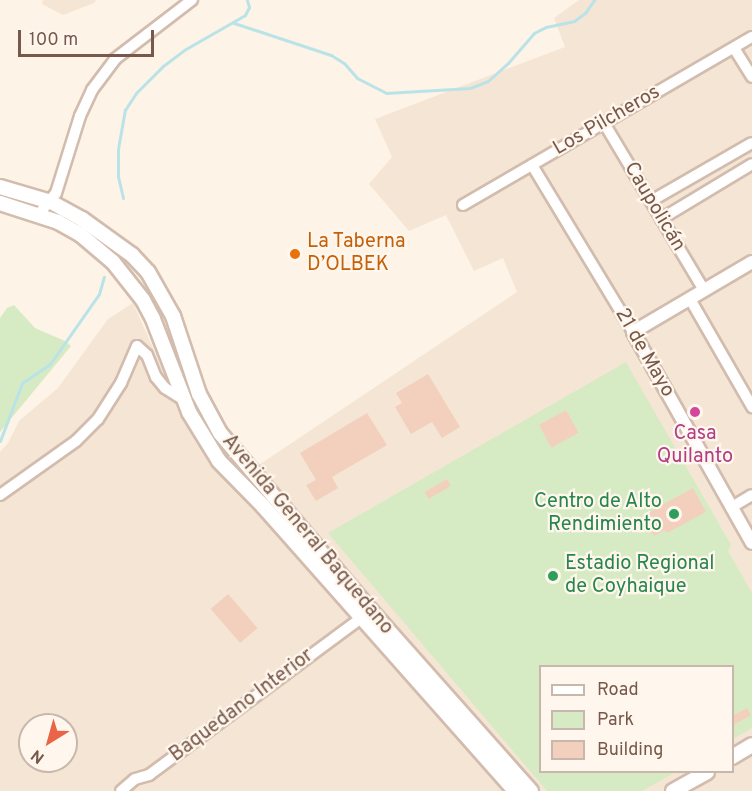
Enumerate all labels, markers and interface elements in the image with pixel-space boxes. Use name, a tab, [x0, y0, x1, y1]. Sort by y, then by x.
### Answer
scale bar	[21, 18, 158, 56]
text: 100 m	[29, 29, 78, 52]
street label: Los Pilcheros	[549, 81, 665, 161]
street label: Caupolicán	[618, 158, 690, 256]
place label: La Taberna D’OLBEK	[307, 231, 406, 278]
marker: La Taberna D’OLBEK	[288, 247, 302, 261]
street label: 21 de Mayo	[609, 304, 679, 402]
marker: Casa Quilanto	[688, 405, 702, 419]
place label: Casa Quilanto	[657, 422, 733, 469]
street label: Avenida General Baquedano	[216, 430, 398, 640]
place label: Centro de Alto Rendimiento	[533, 490, 662, 537]
marker: Centro de Alto Rendimiento	[667, 507, 681, 521]
place label: Estadio Regional de Coyhaique	[565, 552, 715, 599]
marker: Estadio Regional de Coyhaique	[546, 569, 560, 583]
street label: Baquedano Interior	[165, 644, 319, 768]
legend	[539, 665, 734, 773]
text: Road	[597, 679, 639, 702]
text: Park	[597, 709, 634, 732]
north arrow	[18, 713, 78, 773]
text: Building	[597, 739, 663, 762]
text: N	[28, 744, 49, 767]

